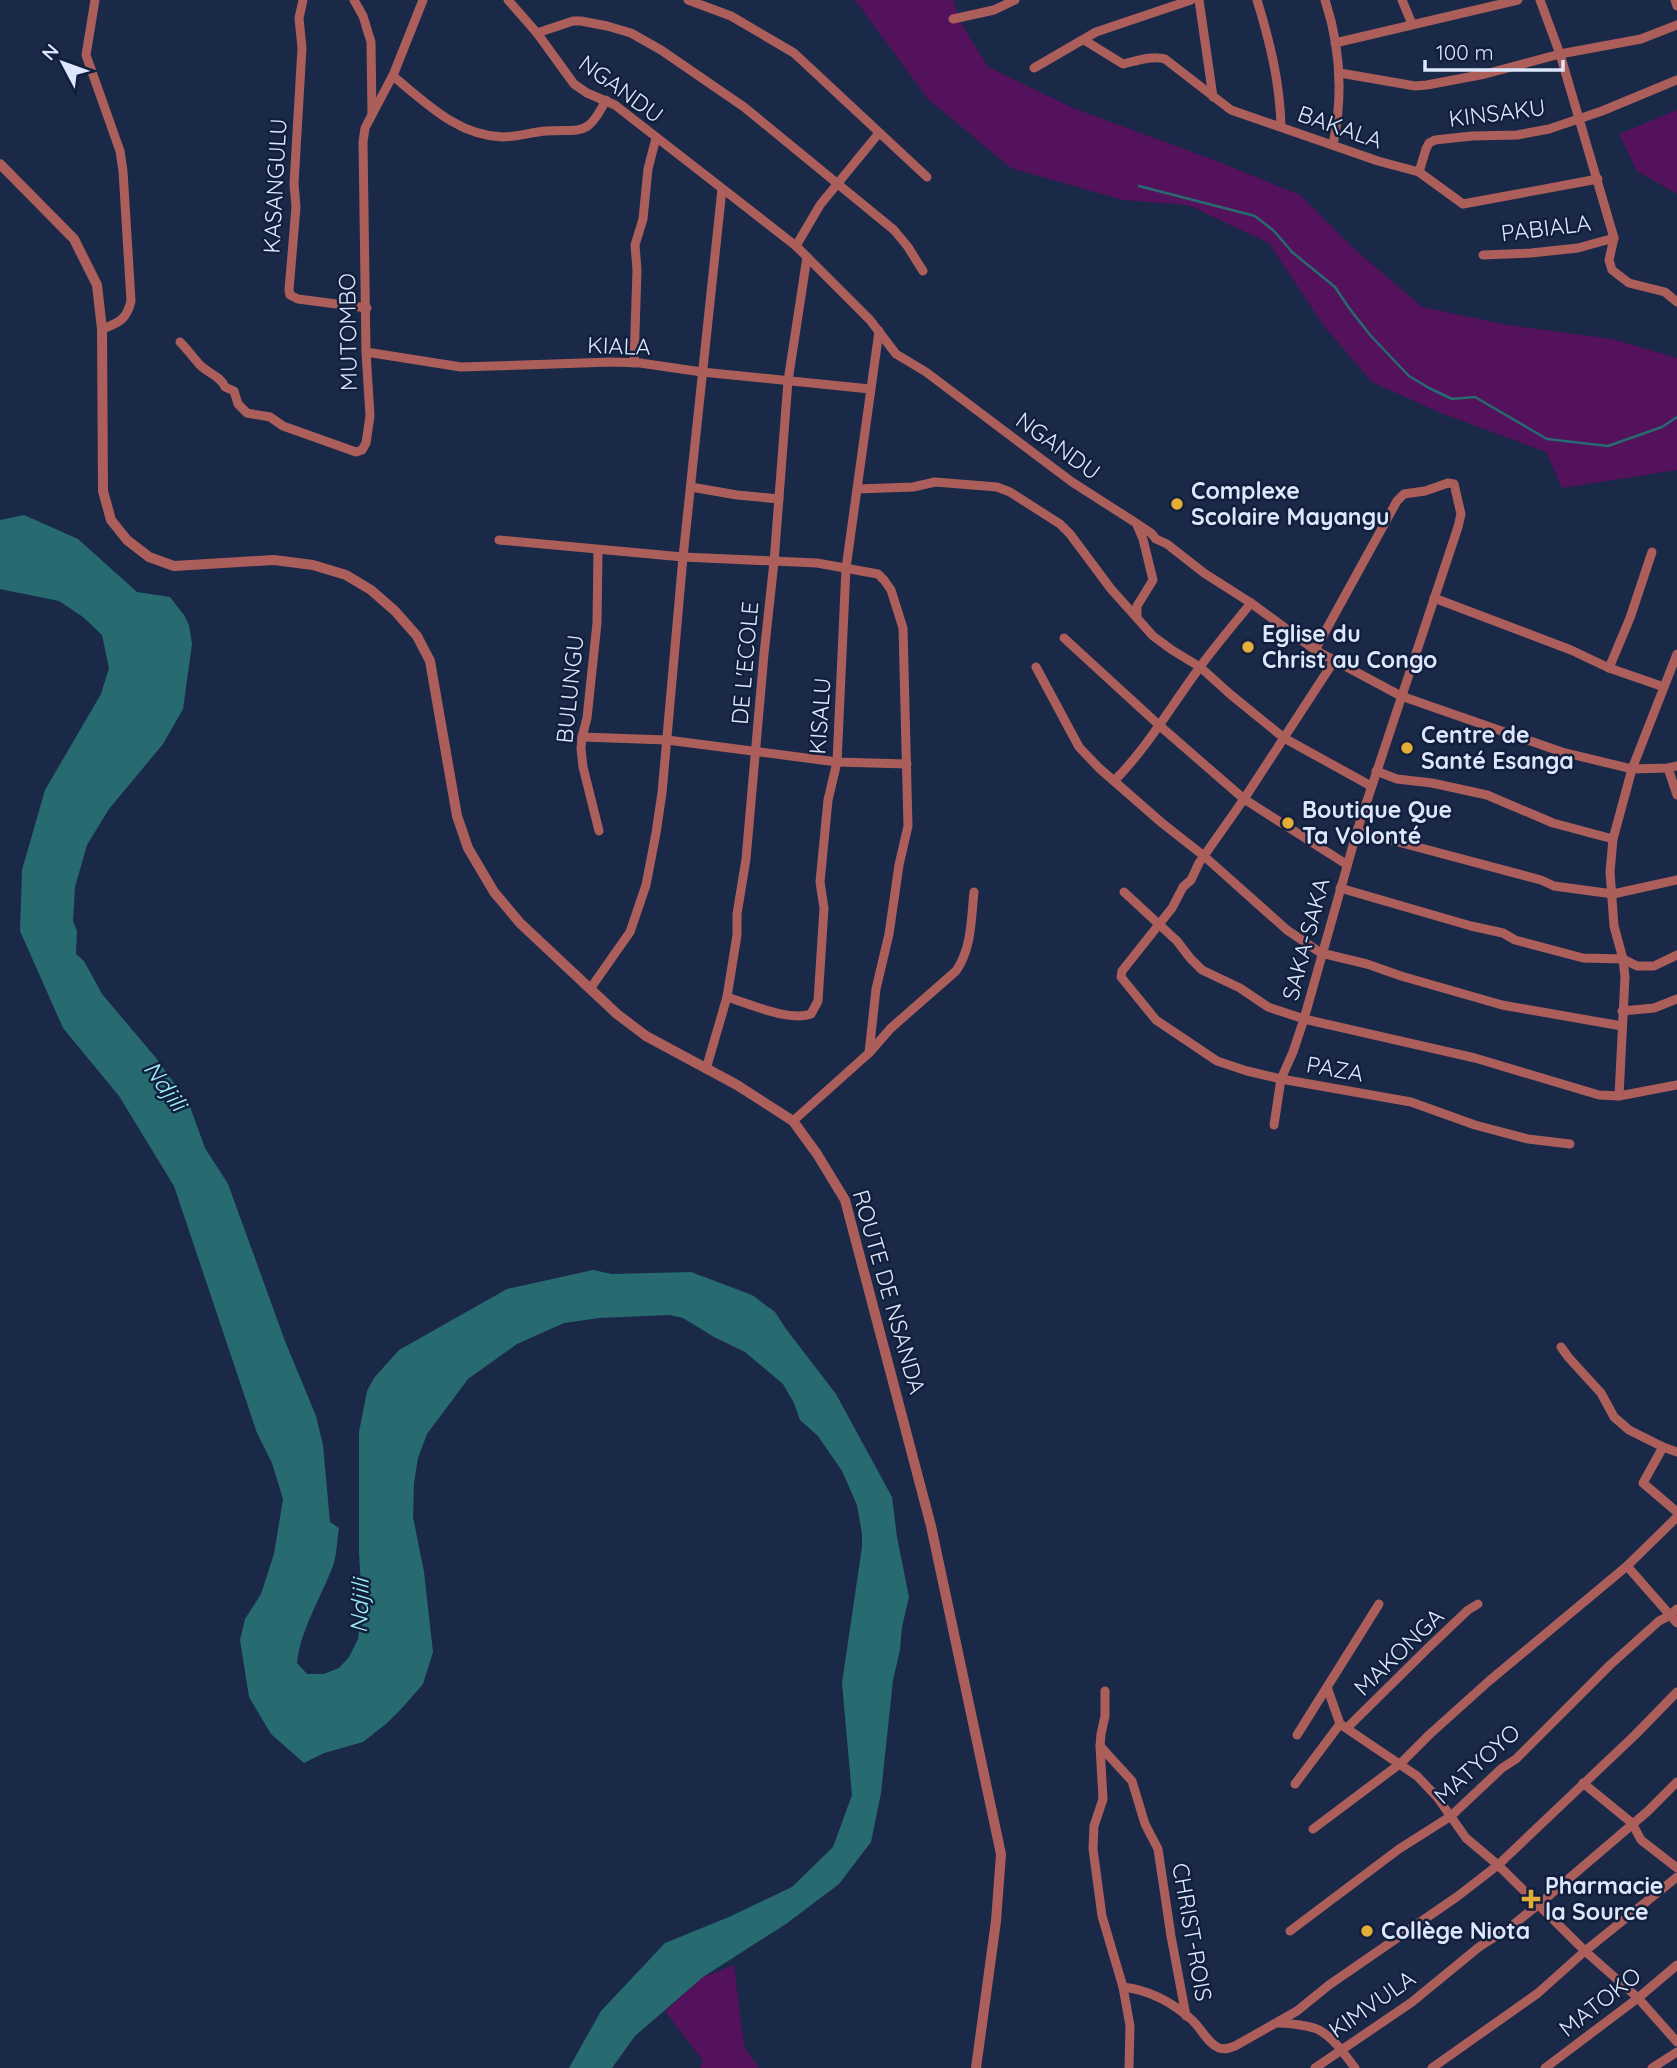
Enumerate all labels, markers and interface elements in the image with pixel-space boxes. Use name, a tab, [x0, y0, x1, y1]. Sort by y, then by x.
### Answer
north arrow	[28, 28, 98, 98]
scale bar	[1425, 28, 1563, 72]
text: N	[37, 39, 64, 65]
text: 100 m	[1436, 39, 1494, 65]
street label: NGANDU	[573, 48, 669, 129]
street label: KINSAKU	[1447, 92, 1547, 133]
street label: BAKALA	[1294, 99, 1386, 154]
street label: KASANGULU	[256, 118, 293, 254]
street label: PABIALA	[1499, 208, 1593, 247]
street label: MUTOMBO	[332, 273, 363, 391]
street label: KIALA	[587, 330, 651, 361]
street label: NGANDU	[1010, 405, 1106, 486]
place label: Complexe Scolaire Mayangu	[1191, 476, 1390, 531]
marker: Complexe Scolaire Mayangu	[1169, 496, 1185, 512]
street label: DE L'ECOLE	[725, 600, 764, 726]
place label: Eglise du Christ au Congo	[1262, 619, 1437, 674]
street label: BULUNGU	[549, 633, 590, 745]
marker: Eglise du Christ au Congo	[1240, 639, 1256, 655]
street label: KISALU	[802, 676, 837, 756]
place label: Centre de Santé Esanga	[1421, 720, 1574, 775]
marker: Centre de Santé Esanga	[1399, 740, 1415, 756]
place label: Boutique Que Ta Volonté	[1302, 795, 1452, 850]
marker: Boutique Que Ta Volonté	[1280, 815, 1296, 831]
street label: SAKA-SAKA	[1275, 874, 1336, 1003]
street label: PAZA	[1304, 1049, 1366, 1088]
water label: Ndjili	[138, 1055, 196, 1119]
street label: ROUTE DE NSANDA	[846, 1186, 933, 1397]
water label: Ndjili	[343, 1575, 375, 1634]
street label: MAKONGA	[1348, 1602, 1450, 1702]
street label: MATYOYO	[1428, 1717, 1526, 1810]
street label: CHRIST-ROIS	[1166, 1860, 1219, 2003]
place label: Pharmacie la Source	[1545, 1871, 1663, 1926]
marker: Pharmacie la Source	[1523, 1891, 1539, 1907]
place label: Collège Niota	[1381, 1916, 1530, 1945]
marker: Collège Niota	[1359, 1923, 1375, 1939]
street label: MATOKO	[1553, 1961, 1647, 2043]
street label: KIMVULA	[1323, 1963, 1421, 2044]

